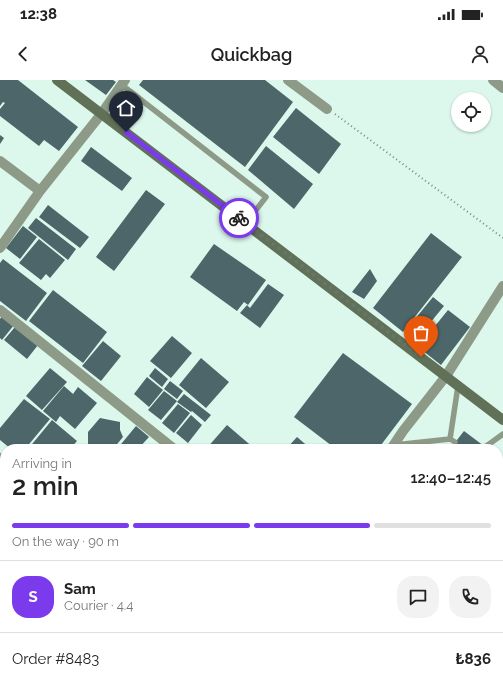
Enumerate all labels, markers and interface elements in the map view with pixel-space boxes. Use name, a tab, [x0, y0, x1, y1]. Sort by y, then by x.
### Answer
text: 12:38	[20, 5, 57, 23]
icon: back	[12, 43, 34, 65]
icon: person	[469, 43, 491, 65]
text: Quickbag	[211, 44, 292, 65]
pin	[109, 91, 143, 132]
map controls	[451, 92, 491, 132]
button: locate	[451, 92, 491, 132]
icon: home	[115, 97, 137, 119]
courier	[219, 198, 259, 238]
icon: bike	[228, 207, 250, 229]
pin	[404, 316, 438, 357]
icon: bag	[410, 322, 432, 344]
text: Arriving in	[12, 456, 72, 471]
text: 12:40–12:45	[410, 469, 491, 487]
text: 2 min	[12, 471, 79, 501]
text: On the way · 90 m	[12, 534, 119, 549]
button: chat	[397, 576, 439, 618]
button: phone	[449, 576, 491, 618]
text: Sam	[64, 580, 96, 598]
text: S	[28, 588, 38, 606]
text: Courier · 4.4	[64, 598, 133, 613]
text: Order #8483	[12, 650, 99, 668]
text: ₺836	[456, 650, 491, 668]

